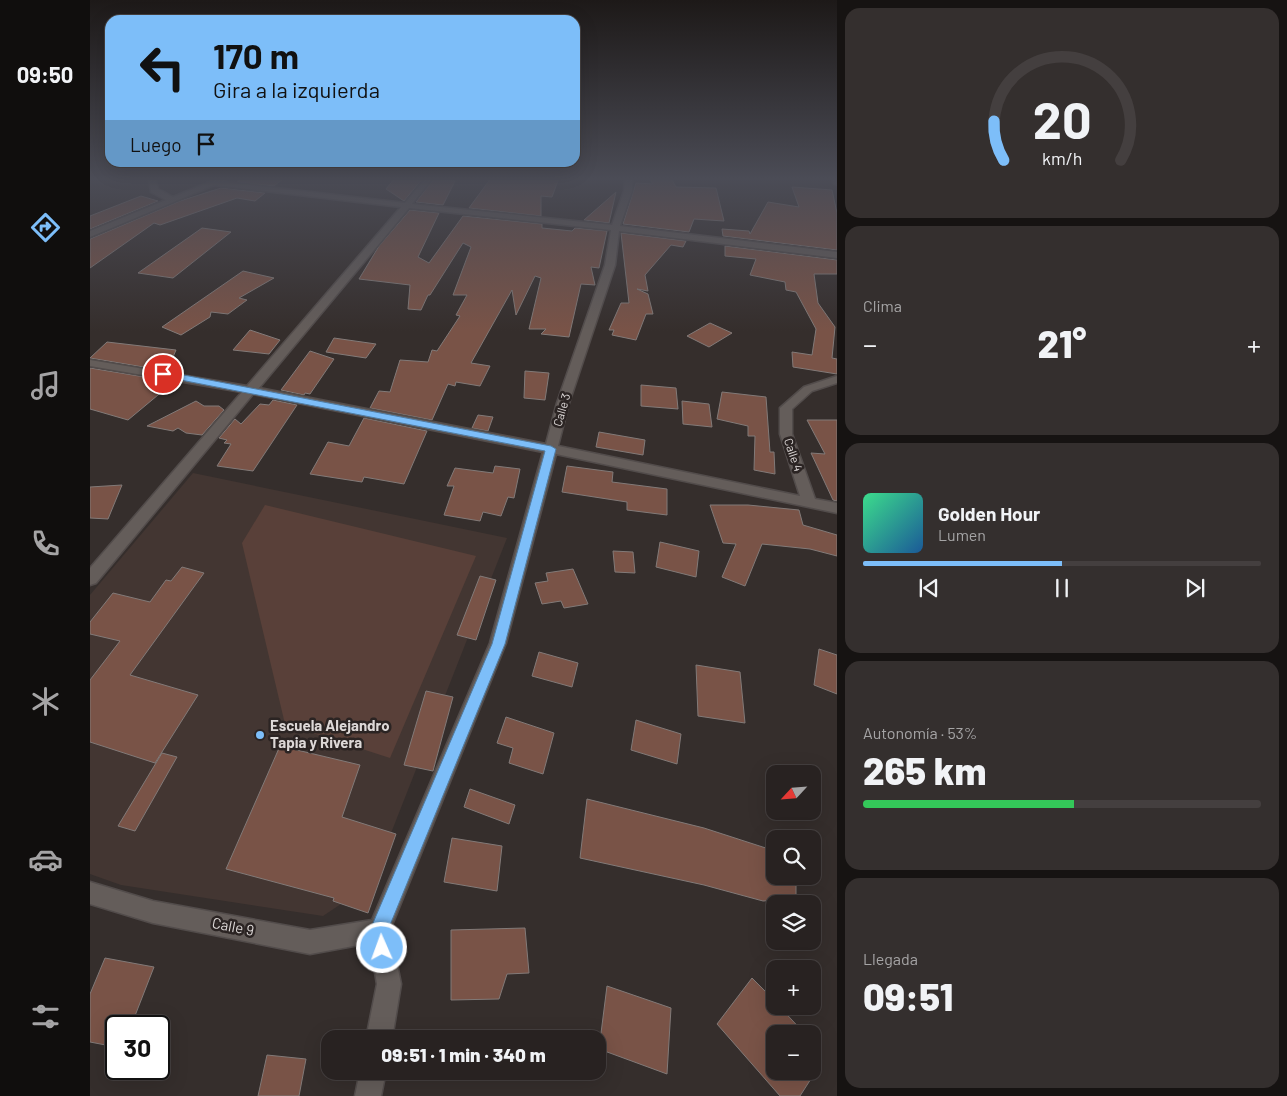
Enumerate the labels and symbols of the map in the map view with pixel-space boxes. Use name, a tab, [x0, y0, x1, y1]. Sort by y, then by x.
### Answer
pin	[142, 353, 184, 395]
street label: Calle 3	[550, 392, 572, 428]
street label: Calle 4	[782, 436, 806, 473]
place label: Escuela Alejandro Tapia y Rivera	[270, 716, 390, 751]
marker: Escuela Alejandro Tapia y Rivera	[254, 729, 266, 741]
north arrow	[766, 765, 821, 820]
street label: Calle 9	[211, 913, 256, 939]
position arrow	[355, 921, 407, 973]
speed limit sign: 30	[105, 1015, 170, 1080]

